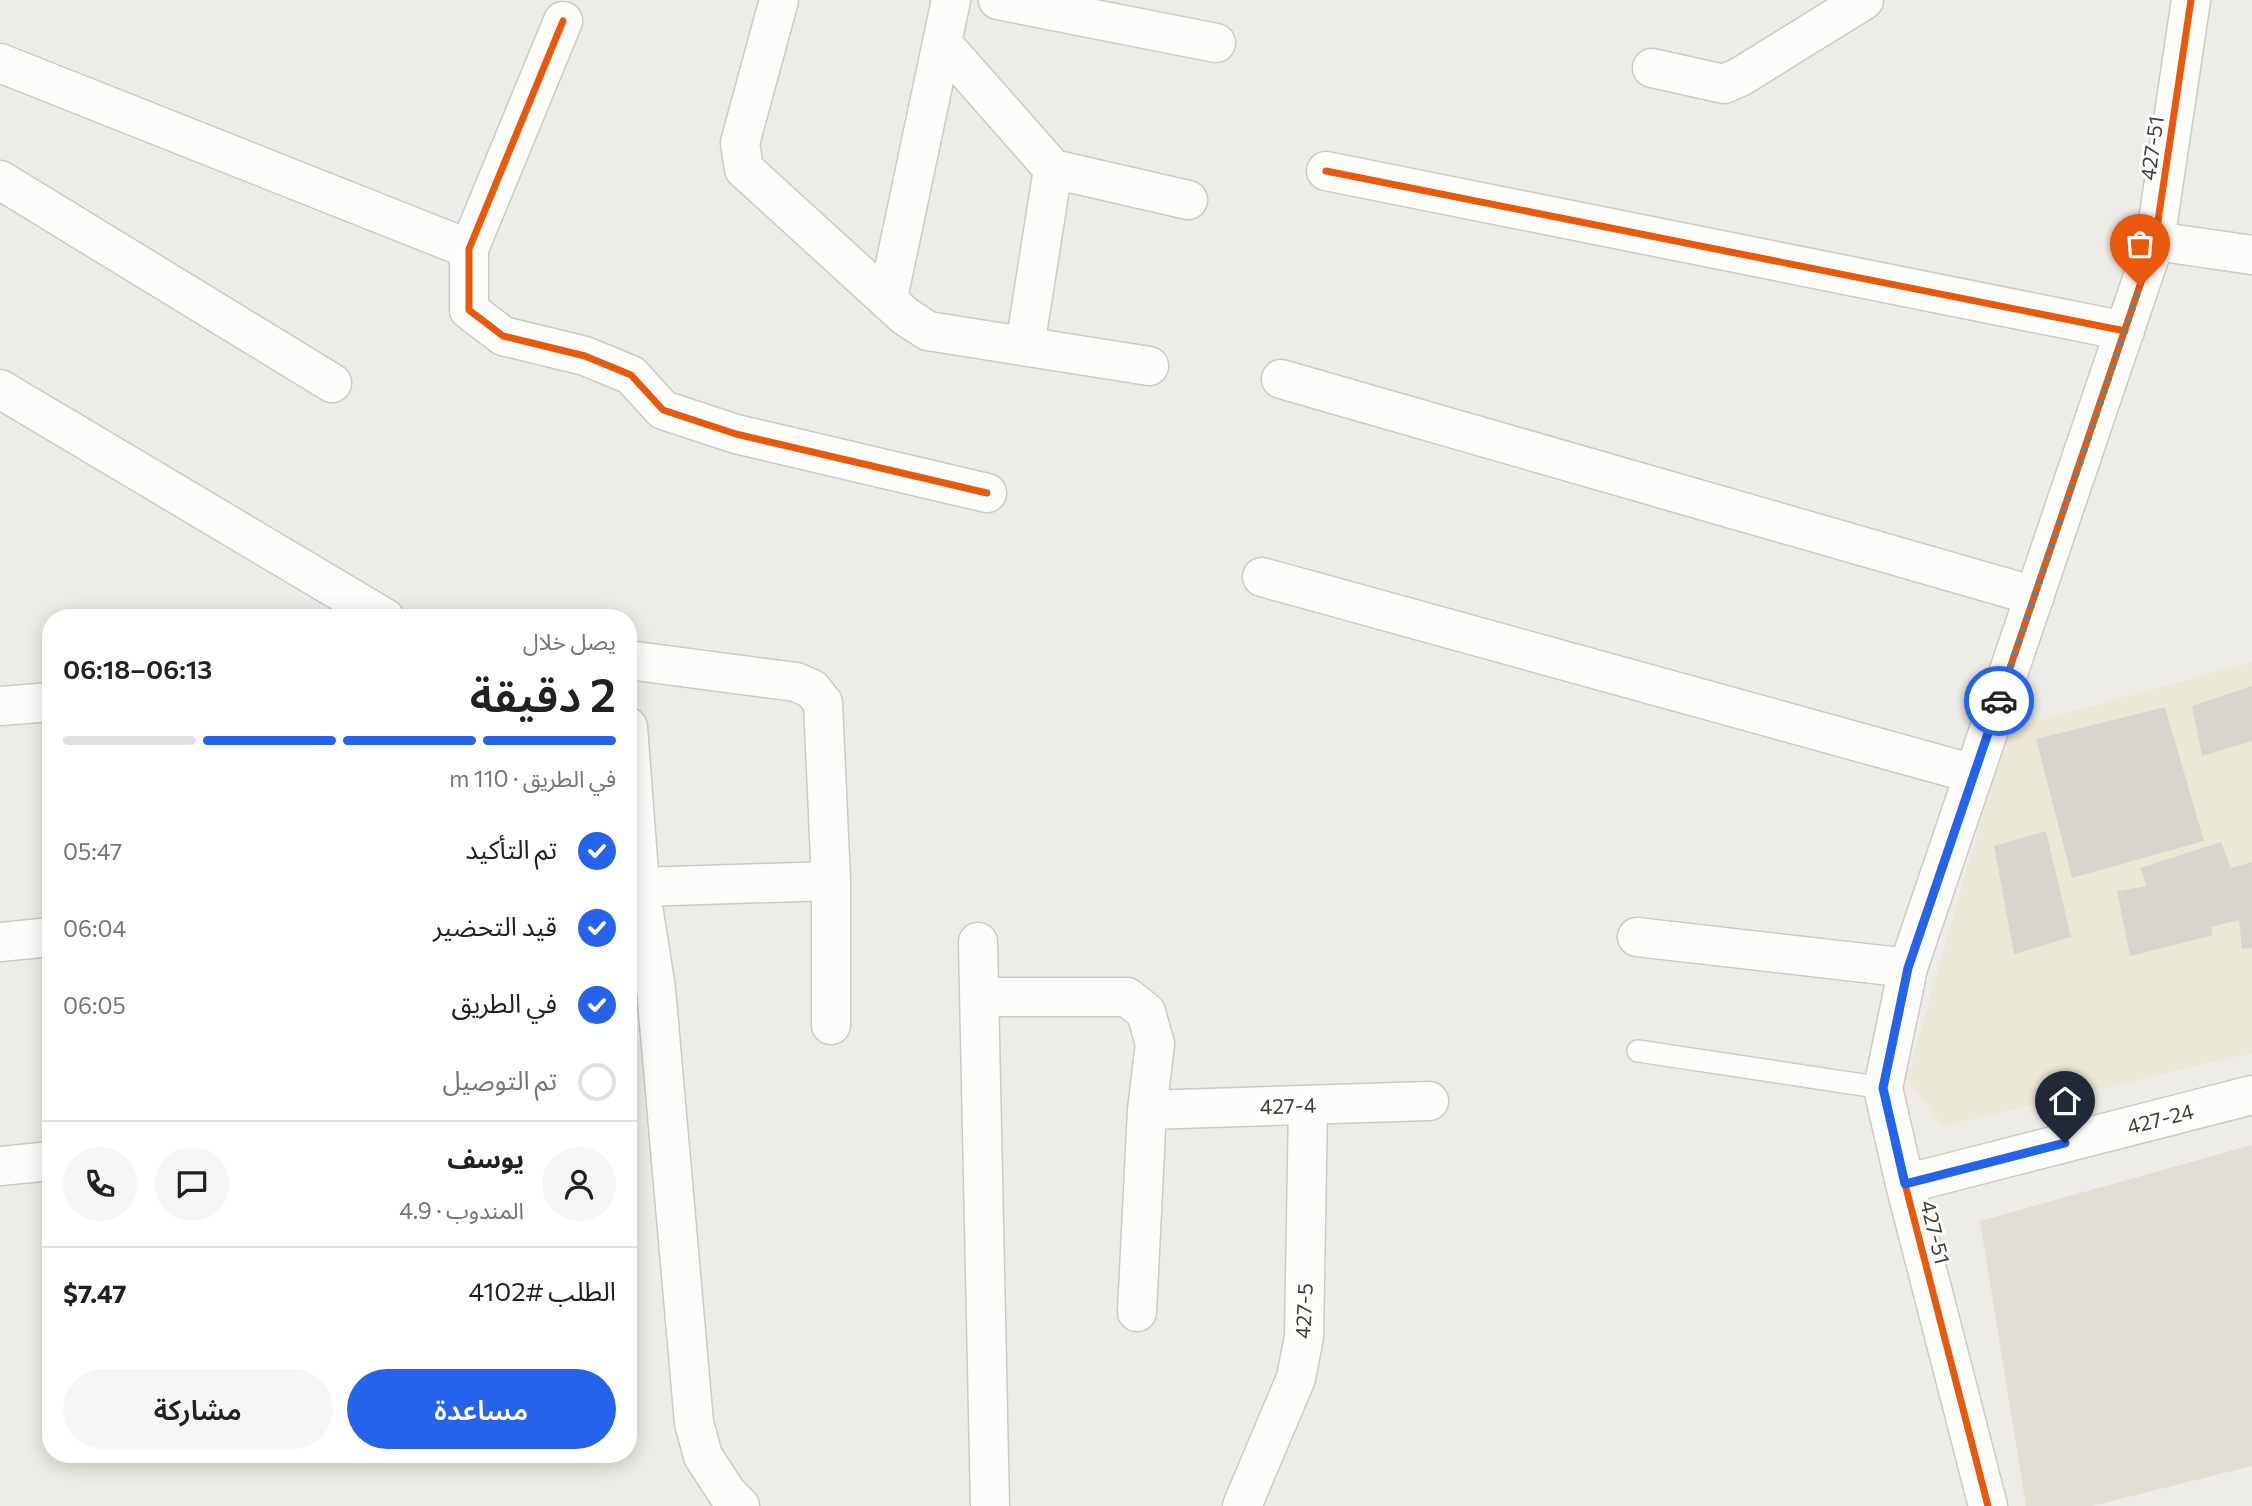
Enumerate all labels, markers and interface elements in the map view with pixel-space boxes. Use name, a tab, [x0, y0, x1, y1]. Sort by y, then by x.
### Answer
street label: 427-51	[2134, 114, 2168, 182]
pin	[2110, 214, 2170, 286]
icon: bag	[2121, 225, 2159, 263]
text: يصل خلال	[523, 627, 616, 655]
text: 06:13–06:18	[63, 653, 212, 684]
text: 2 دقيقة	[470, 665, 616, 721]
courier	[1964, 666, 2034, 736]
icon: car	[1980, 682, 2018, 720]
text: في الطريق · 110 m	[449, 764, 616, 792]
icon: check	[578, 832, 616, 870]
text: تم التأكيد	[465, 833, 557, 864]
text: 05:47	[63, 837, 122, 865]
icon: check	[578, 909, 616, 947]
text: قيد التحضير	[433, 910, 557, 941]
text: 06:04	[63, 914, 126, 942]
icon: check	[578, 986, 616, 1024]
text: في الطريق	[452, 987, 557, 1018]
text: 06:05	[63, 991, 126, 1019]
text: تم التوصيل	[443, 1064, 557, 1095]
pin	[2035, 1071, 2095, 1143]
icon: home	[2046, 1082, 2084, 1120]
street label: 427-4	[1259, 1092, 1317, 1118]
street label: 427-24	[2124, 1098, 2196, 1138]
text: يوسف	[447, 1142, 524, 1173]
button: phone	[63, 1147, 137, 1221]
button: chat	[155, 1147, 229, 1221]
button: person	[542, 1147, 616, 1221]
text: المندوب · 4.9	[399, 1196, 524, 1224]
street label: 427-51	[1916, 1197, 1956, 1267]
text: الطلب #4102	[468, 1275, 616, 1306]
text: $7.47	[63, 1277, 127, 1308]
street label: 427-5	[1289, 1282, 1317, 1340]
button: مشاركة	[63, 1369, 333, 1449]
button: مساعدة	[347, 1369, 616, 1449]

